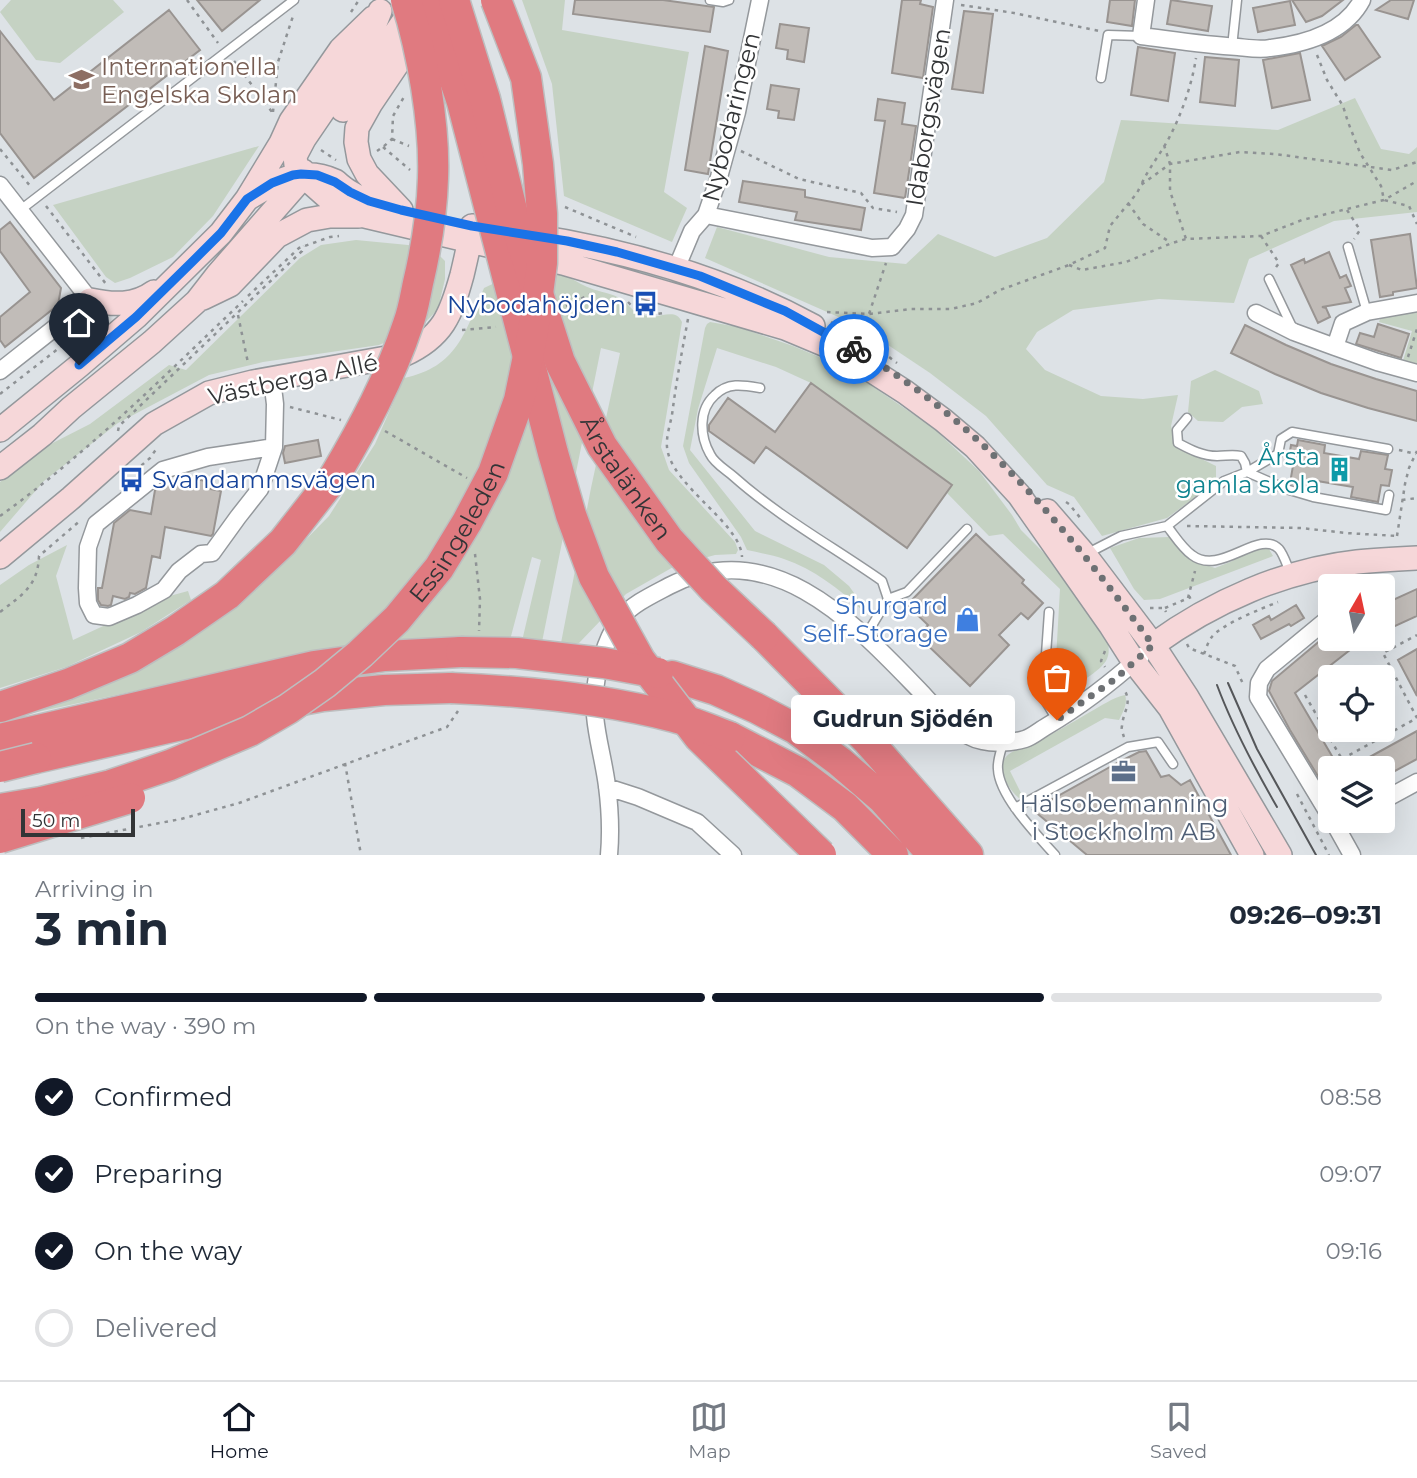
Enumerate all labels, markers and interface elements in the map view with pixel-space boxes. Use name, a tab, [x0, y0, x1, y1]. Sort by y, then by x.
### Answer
street label: Idaborgsvägen	[900, 26, 956, 208]
street label: Nybodaringen	[696, 29, 766, 205]
place label: Internationella Engelska Skolan	[101, 52, 297, 109]
school or university icon: Internationella Engelska Skolan	[67, 66, 95, 94]
place label: Nybodahöjden	[447, 290, 626, 319]
bus stop icon: Nybodahöjden	[632, 290, 660, 318]
pin	[49, 293, 109, 365]
icon: home	[60, 304, 98, 342]
courier	[819, 314, 889, 384]
icon: bike	[835, 330, 873, 368]
street label: Västberga Allé	[206, 347, 380, 411]
street label: Årstalänken	[575, 411, 678, 545]
place label: Årsta gamla skola	[1176, 442, 1320, 499]
building icon: Årsta gamla skola	[1326, 456, 1354, 484]
street label: Essingeleden	[402, 457, 511, 608]
bus stop icon: Svandammsvägen	[118, 465, 146, 493]
place label: Svandammsvägen	[152, 465, 376, 494]
north arrow	[1318, 574, 1395, 651]
map controls	[1318, 574, 1395, 833]
place label: Shurgard Self-Storage	[803, 591, 948, 648]
shop icon: Shurgard Self-Storage	[954, 605, 982, 633]
pin	[1027, 648, 1087, 720]
icon: bag	[1038, 659, 1076, 697]
button: locate	[1318, 665, 1395, 742]
callout: Gudrun Sjödén	[791, 696, 1015, 744]
text: Gudrun Sjödén	[813, 705, 993, 733]
button: layers	[1318, 756, 1395, 833]
office icon: Hälsobemanning i Stockholm AB	[1110, 758, 1138, 786]
place label: Hälsobemanning i Stockholm AB	[1020, 789, 1228, 846]
scale bar	[21, 806, 135, 838]
text: 50 m	[32, 809, 80, 832]
text: Arriving in	[35, 875, 154, 903]
text: 09:26–09:31	[1229, 899, 1382, 931]
text: 3 min	[35, 900, 169, 957]
text: On the way · 390 m	[35, 1012, 257, 1040]
icon: check	[35, 1078, 73, 1116]
text: Confirmed	[94, 1081, 233, 1113]
text: 08:58	[1320, 1083, 1382, 1111]
icon: check	[35, 1155, 73, 1193]
text: Preparing	[94, 1158, 223, 1190]
text: 09:07	[1319, 1160, 1382, 1188]
icon: check	[35, 1232, 73, 1270]
text: On the way	[94, 1235, 242, 1267]
text: 09:16	[1326, 1237, 1382, 1265]
text: Delivered	[94, 1312, 218, 1344]
tab: Home	[210, 1398, 269, 1463]
tab: Map	[688, 1398, 731, 1463]
tab: Saved	[1150, 1398, 1207, 1463]

